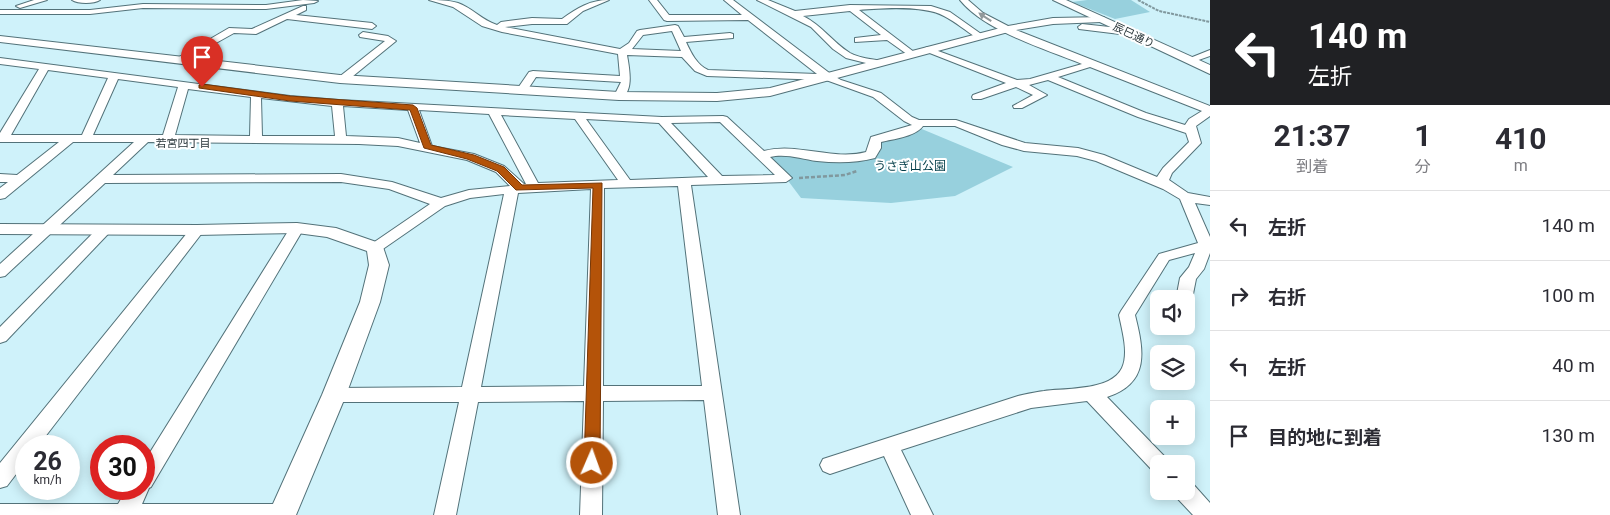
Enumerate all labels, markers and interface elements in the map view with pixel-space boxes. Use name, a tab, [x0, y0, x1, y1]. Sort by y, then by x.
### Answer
one-way arrow	[978, 12, 991, 21]
text: 140 m	[1308, 16, 1407, 57]
street label: 辰巳通り	[1111, 20, 1156, 51]
icon: left	[1225, 20, 1290, 85]
pin	[181, 36, 223, 87]
icon: arrive	[188, 43, 216, 71]
text: 左折	[1308, 64, 1352, 89]
text: 21:37	[1273, 118, 1351, 153]
text: 1	[1414, 118, 1431, 153]
text: 410	[1495, 121, 1547, 156]
district label: 若宮四丁目	[156, 137, 211, 150]
text: m	[1514, 156, 1528, 175]
text: 到着	[1296, 157, 1328, 176]
text: 分	[1415, 157, 1431, 176]
park label: うさぎ山公園	[874, 159, 946, 173]
icon: left	[1225, 212, 1253, 240]
text: 140 m	[1542, 214, 1595, 237]
text: 左折	[1268, 216, 1306, 239]
icon: right	[1225, 282, 1253, 310]
text: 100 m	[1542, 284, 1595, 307]
text: 右折	[1268, 286, 1306, 309]
map controls	[1150, 290, 1195, 500]
button: sound	[1150, 290, 1195, 335]
button: layers	[1150, 345, 1195, 390]
icon: left	[1225, 352, 1253, 380]
text: 40 m	[1552, 354, 1595, 377]
text: 左折	[1268, 356, 1306, 379]
button: +	[1150, 400, 1195, 445]
icon: arrive	[1225, 422, 1253, 450]
text: 130 m	[1542, 424, 1595, 447]
text: 目的地に到着	[1268, 426, 1382, 449]
speed limit sign: 30	[90, 435, 155, 500]
position arrow	[565, 436, 617, 488]
text: 26	[33, 447, 62, 476]
button: −	[1150, 455, 1195, 500]
text: km/h	[33, 473, 62, 487]

